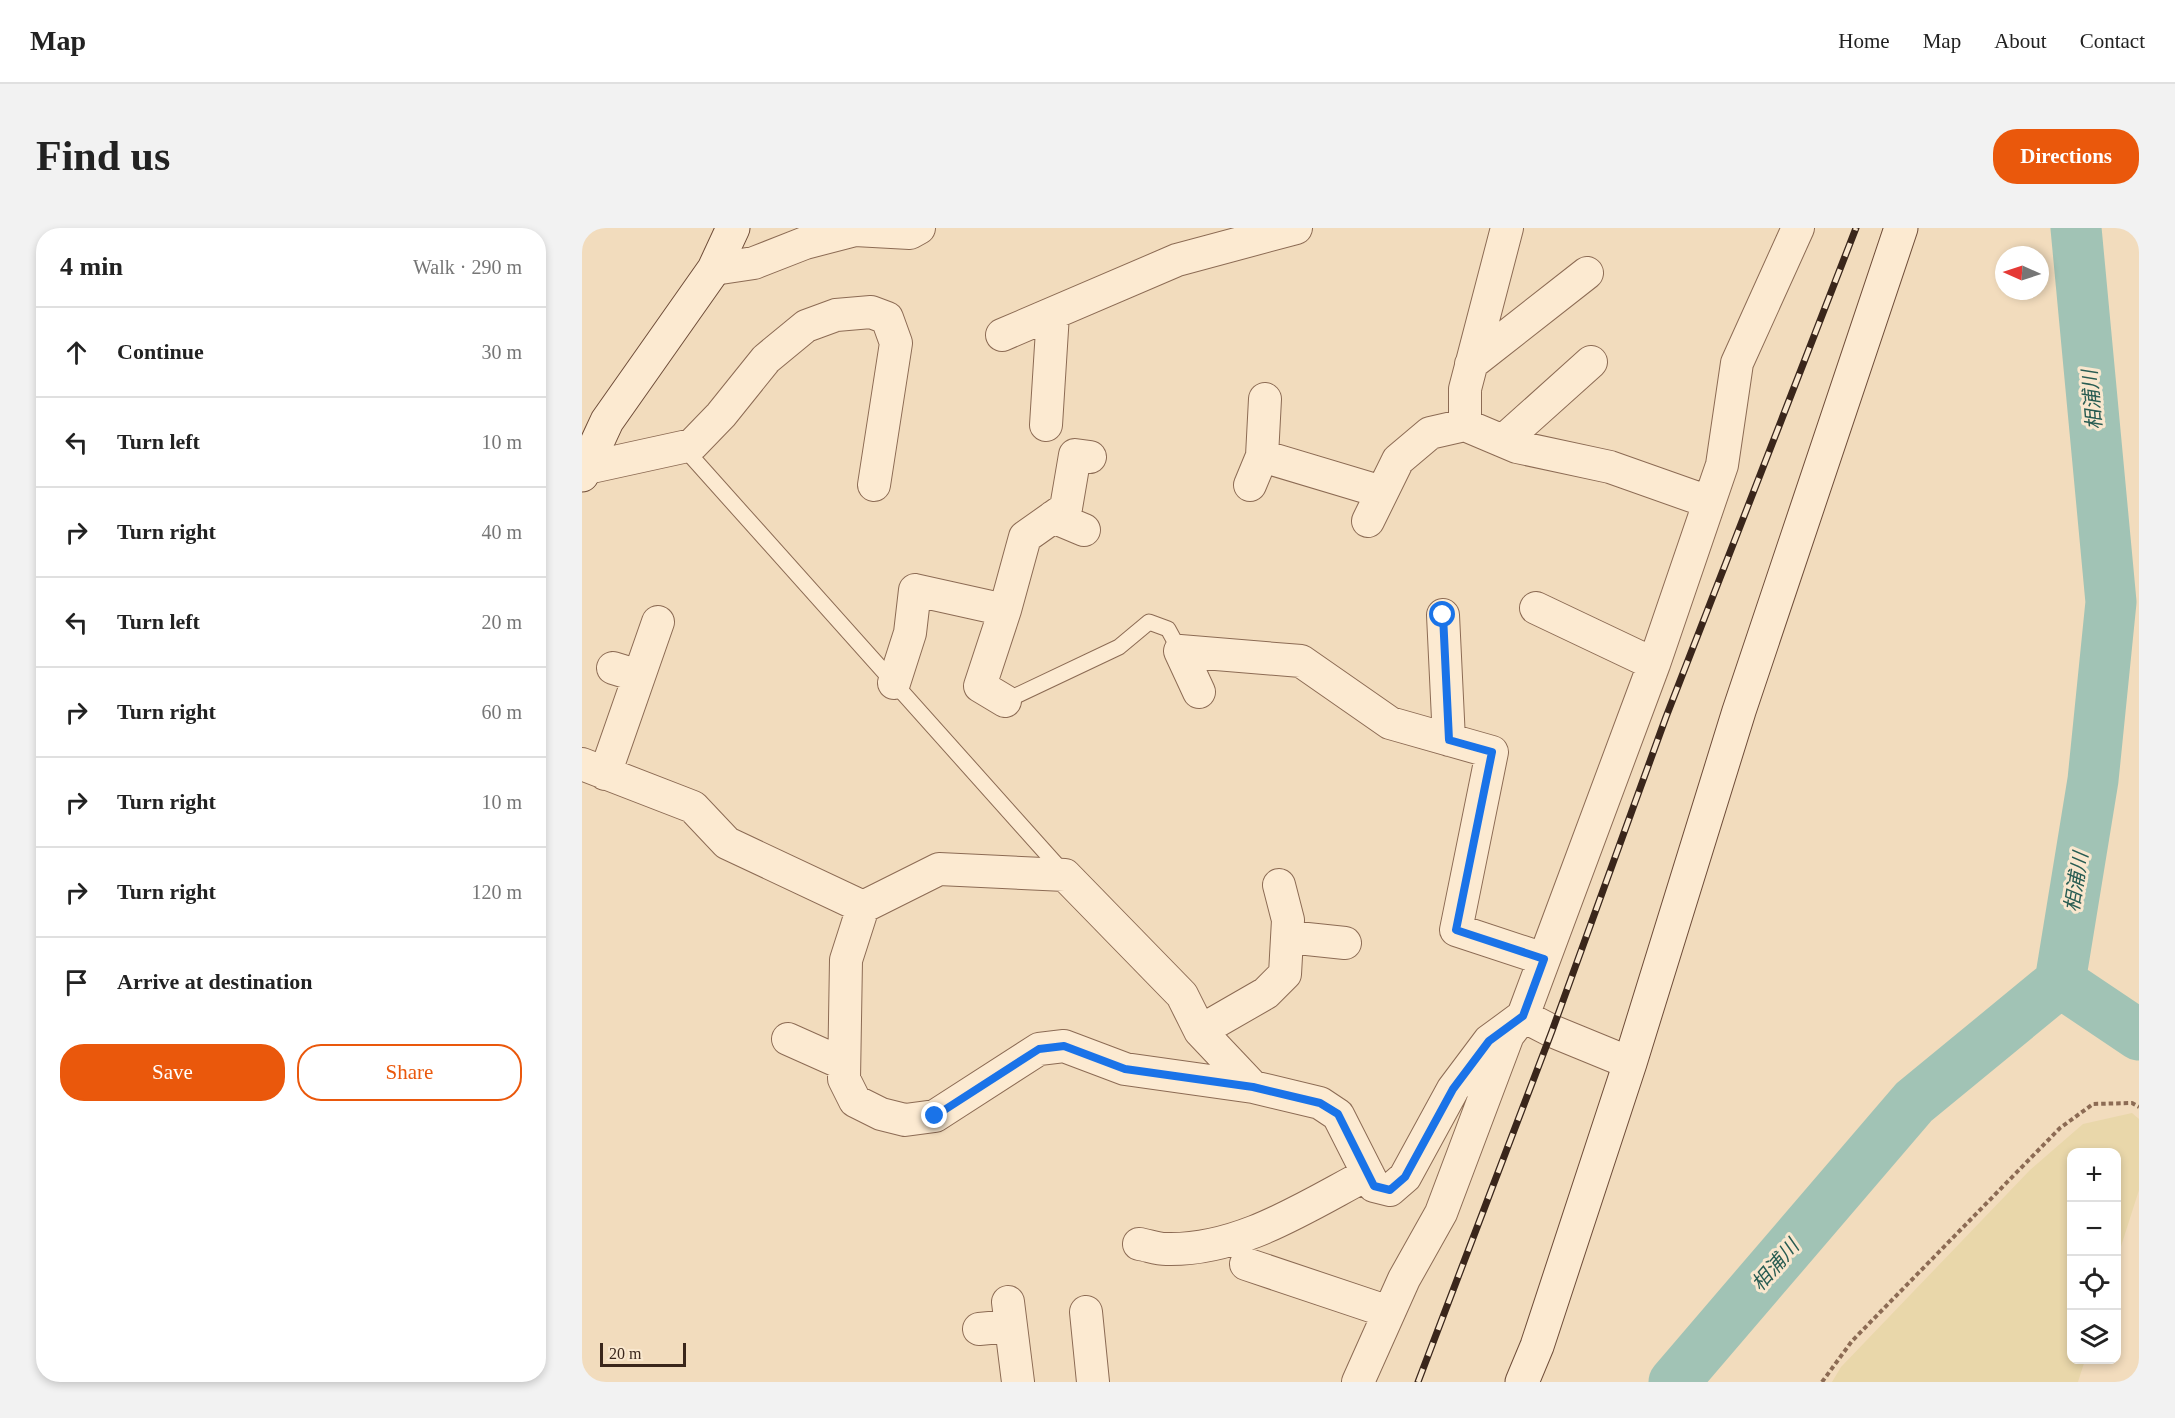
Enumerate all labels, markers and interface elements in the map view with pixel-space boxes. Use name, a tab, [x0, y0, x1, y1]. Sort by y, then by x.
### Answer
text: Map	[30, 25, 86, 56]
text: Home	[1838, 29, 1890, 53]
text: Map	[1923, 29, 1961, 53]
text: About	[1994, 29, 2047, 53]
text: Contact	[2080, 29, 2145, 53]
button: Directions	[1993, 129, 2139, 184]
text: Find us	[36, 133, 170, 179]
north arrow	[1995, 246, 2049, 300]
text: 4 min	[60, 252, 123, 281]
text: Walk · 290 m	[413, 256, 522, 278]
icon: ahead	[60, 336, 93, 369]
text: Continue	[117, 339, 204, 364]
text: 30 m	[481, 341, 522, 363]
water label: 相浦川	[2078, 367, 2106, 431]
icon: left	[60, 426, 93, 459]
text: Turn left	[117, 429, 200, 454]
text: 10 m	[481, 431, 522, 453]
icon: right	[60, 516, 93, 549]
text: Turn right	[117, 519, 216, 544]
text: 40 m	[481, 521, 522, 543]
route start	[1429, 601, 1455, 627]
icon: left	[60, 606, 93, 639]
text: Turn left	[117, 609, 200, 634]
text: 20 m	[481, 611, 522, 633]
icon: right	[60, 696, 93, 729]
text: Turn right	[117, 699, 216, 724]
text: 60 m	[481, 701, 522, 723]
icon: right	[60, 786, 93, 819]
text: Turn right	[117, 789, 216, 814]
text: 10 m	[481, 791, 522, 813]
water label: 相浦川	[2060, 849, 2092, 913]
icon: right	[60, 876, 93, 909]
text: Turn right	[117, 879, 216, 904]
text: 120 m	[471, 881, 522, 903]
icon: arrive	[60, 966, 93, 999]
text: Arrive at destination	[117, 969, 313, 994]
button: Save	[60, 1044, 285, 1101]
button: Share	[297, 1044, 522, 1101]
route end	[921, 1102, 947, 1128]
map controls	[2067, 1148, 2121, 1364]
button: +	[2067, 1148, 2121, 1202]
button: −	[2067, 1202, 2121, 1256]
water label: 相浦川	[1747, 1234, 1804, 1295]
button: locate	[2067, 1256, 2121, 1310]
button: layers	[2067, 1310, 2121, 1364]
scale bar	[600, 1340, 686, 1368]
text: 20 m	[609, 1345, 641, 1362]

